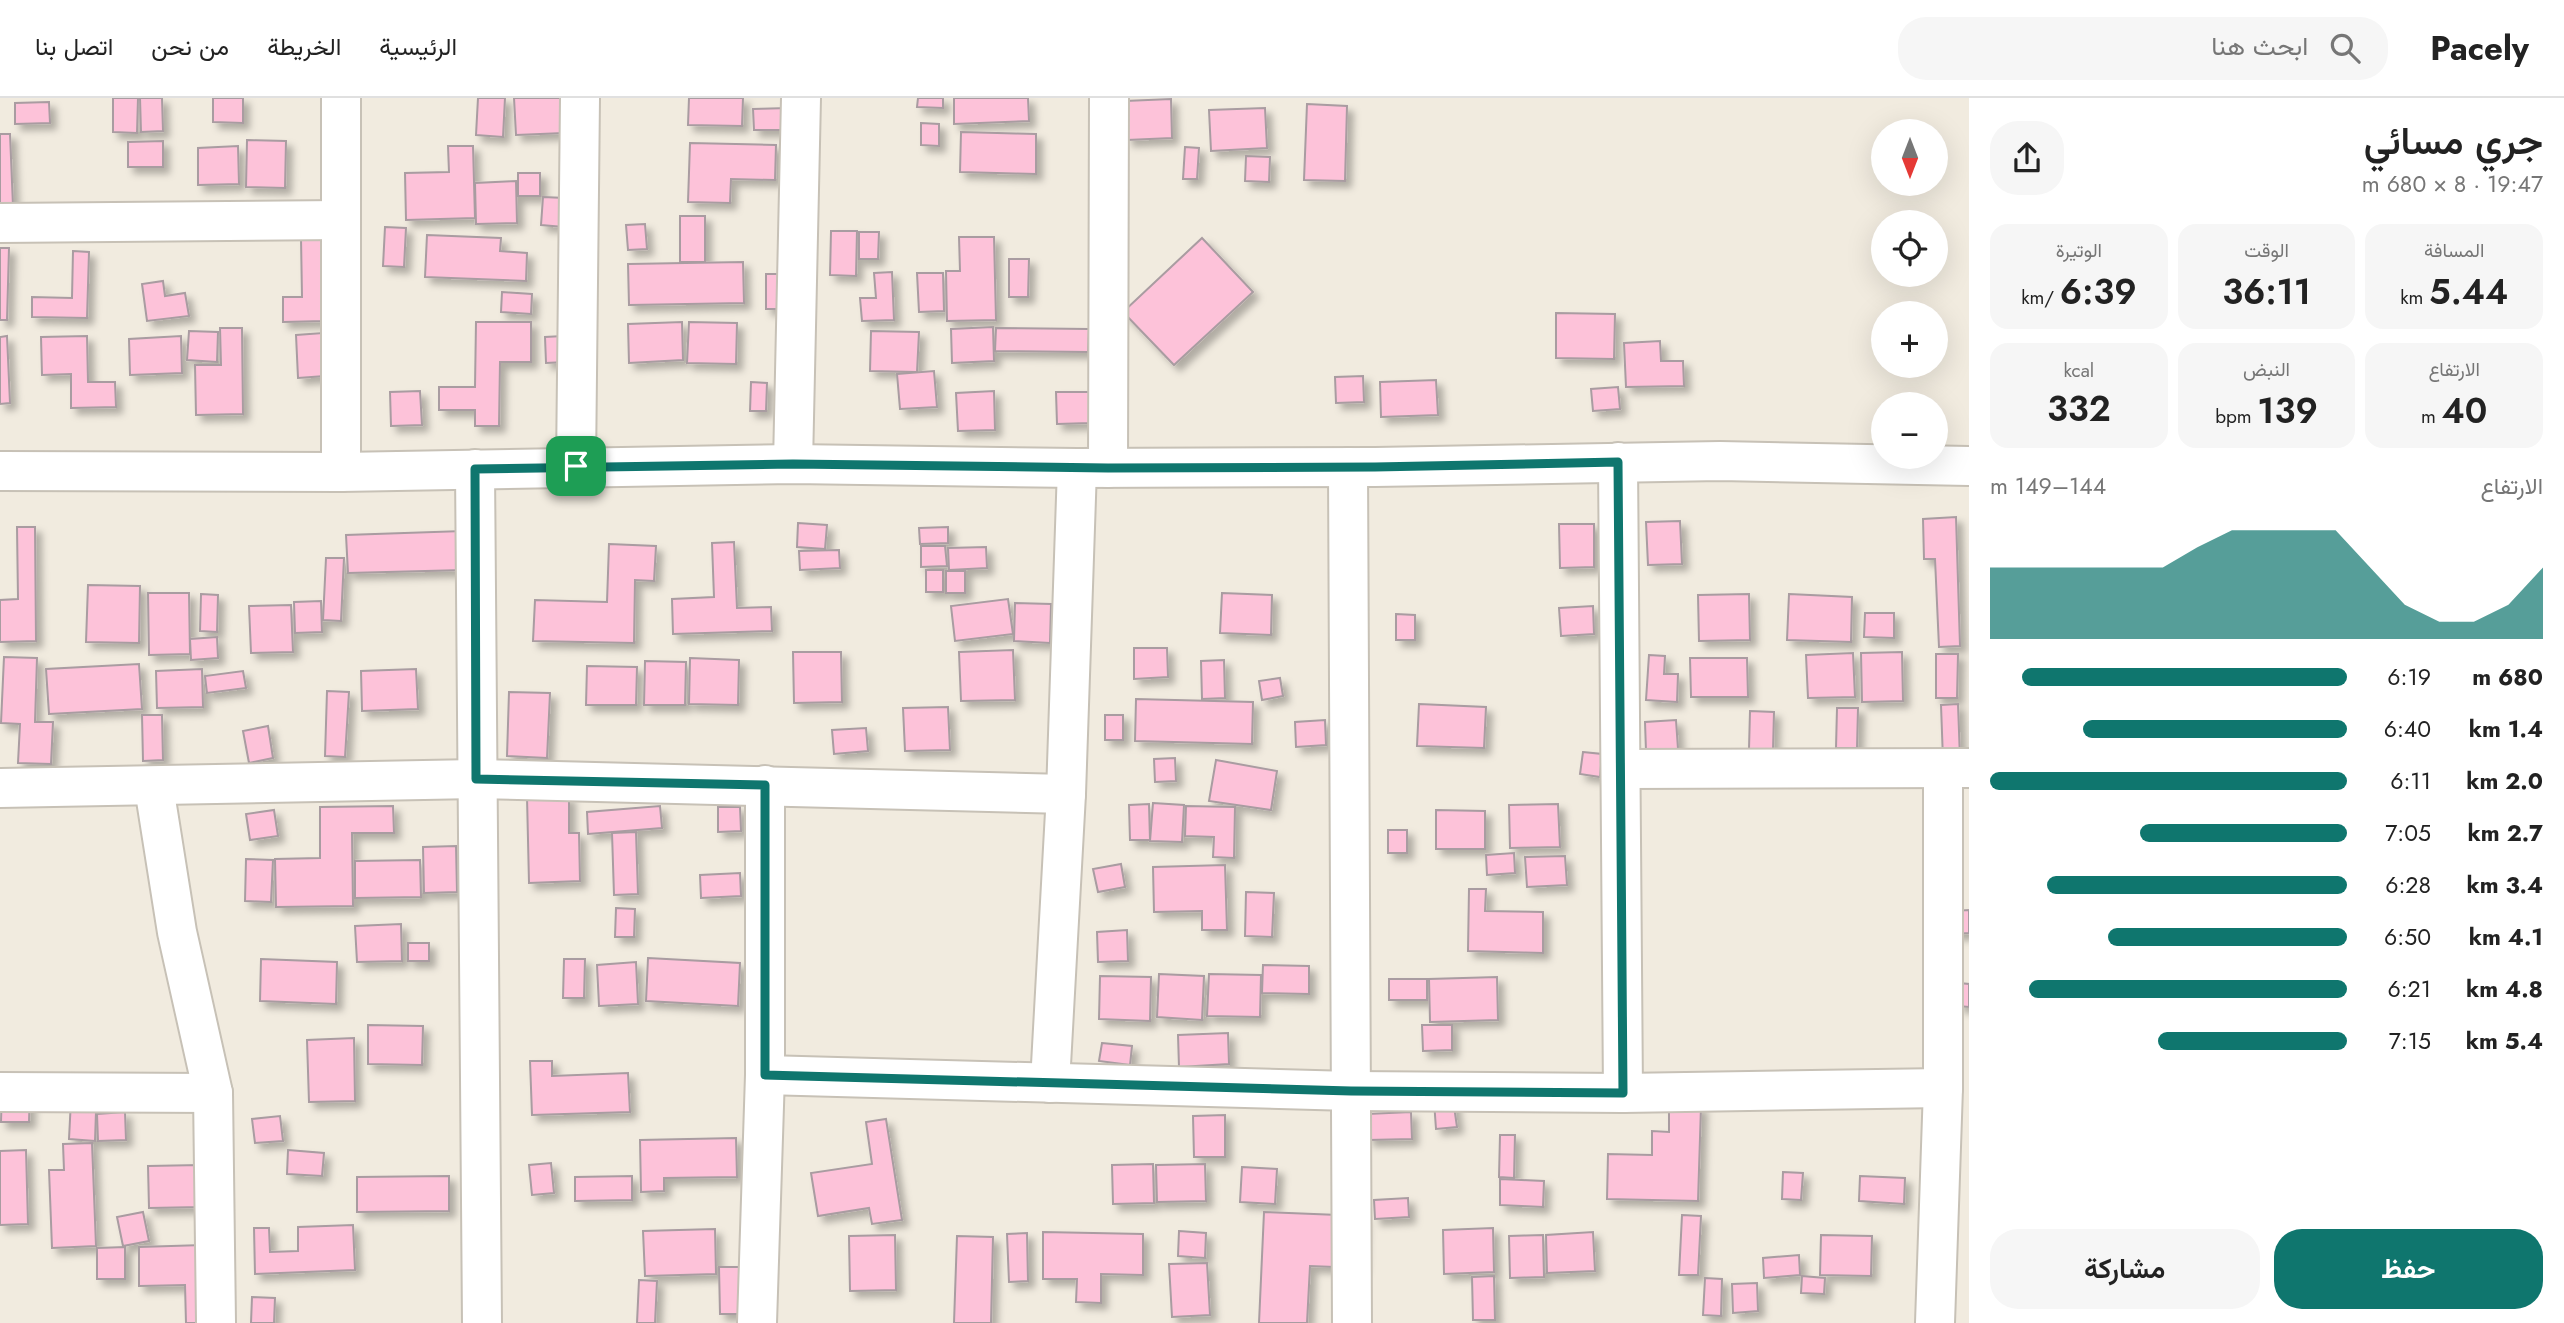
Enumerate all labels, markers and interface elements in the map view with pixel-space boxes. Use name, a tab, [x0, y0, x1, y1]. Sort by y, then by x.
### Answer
search box	[1898, 17, 2388, 80]
text: Pacely	[2430, 25, 2529, 72]
text: ابحث هنا	[2211, 27, 2308, 65]
text: اتصل بنا	[35, 29, 113, 64]
text: من نحن	[151, 29, 229, 64]
text: الخريطة	[267, 29, 341, 64]
text: الرئيسية	[379, 29, 457, 64]
icon: search	[2326, 29, 2364, 67]
text: جري مسائي	[2364, 113, 2543, 168]
north arrow	[1871, 119, 1948, 196]
map controls	[1871, 119, 1948, 469]
button: share	[1990, 121, 2064, 195]
text: 19:47 · 8 × 680 m	[2362, 167, 2543, 201]
button: locate	[1871, 210, 1948, 287]
text: الوتيرة	[2056, 237, 2102, 264]
text: الوقت	[2244, 237, 2289, 264]
text: المسافة	[2424, 237, 2484, 264]
text: 6:39	[2060, 267, 2137, 317]
text: 36:11	[2222, 267, 2311, 317]
text: 5.44	[2429, 267, 2508, 317]
text: /km	[2021, 284, 2060, 311]
text: km	[2400, 284, 2429, 311]
button: +	[1871, 301, 1948, 378]
text: النبض	[2243, 356, 2290, 383]
text: الارتفاع	[2428, 356, 2480, 383]
text: kcal	[2064, 357, 2094, 384]
text: 332	[2047, 384, 2111, 434]
text: 139	[2257, 386, 2318, 436]
text: 40	[2442, 386, 2487, 436]
button: −	[1871, 392, 1948, 469]
text: bpm	[2215, 403, 2257, 430]
text: m	[2421, 403, 2442, 430]
pin	[546, 436, 606, 496]
icon: arrive	[557, 447, 595, 485]
text: 144–149 m	[1990, 469, 2106, 503]
text: الارتفاع	[2481, 469, 2543, 503]
text: 6:19	[2387, 660, 2431, 694]
text: 680 m	[2472, 660, 2543, 694]
text: 6:40	[2384, 712, 2431, 746]
text: 1.4 km	[2469, 712, 2543, 746]
text: 6:11	[2390, 764, 2431, 798]
text: 2.0 km	[2466, 764, 2543, 798]
text: 7:05	[2385, 816, 2431, 850]
text: 2.7 km	[2468, 816, 2543, 850]
text: 6:28	[2385, 868, 2431, 902]
text: 3.4 km	[2467, 868, 2543, 902]
text: 6:50	[2384, 920, 2431, 954]
text: 4.1 km	[2469, 920, 2543, 954]
text: 6:21	[2387, 972, 2431, 1006]
text: 4.8 km	[2466, 972, 2543, 1006]
text: 7:15	[2389, 1024, 2431, 1058]
text: 5.4 km	[2466, 1024, 2543, 1058]
button: مشاركة	[1990, 1229, 2260, 1309]
button: حفظ	[2274, 1229, 2543, 1309]

